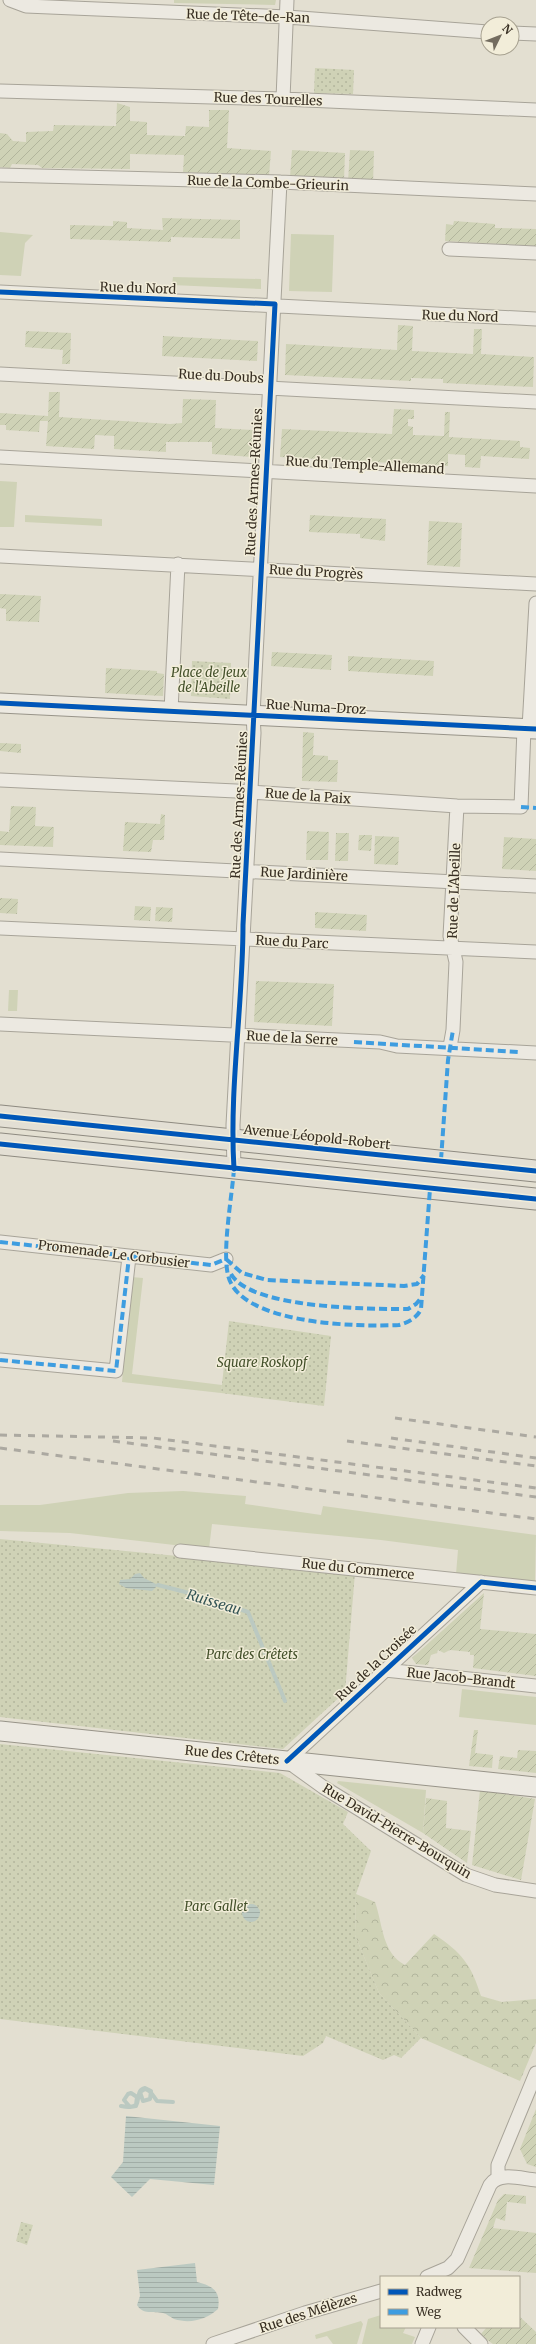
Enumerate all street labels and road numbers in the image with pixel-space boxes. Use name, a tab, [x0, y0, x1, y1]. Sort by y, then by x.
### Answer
street label: Rue de Tête-de-Ran	[186, 5, 311, 27]
street label: Rue des Tourelles	[213, 89, 323, 109]
street label: Rue de la Combe-Grieurin	[187, 172, 350, 194]
street label: Rue du Nord	[99, 278, 177, 298]
street label: Rue du Nord	[421, 306, 499, 326]
street label: Rue du Doubs	[178, 365, 264, 387]
street label: Rue des Armes-Réunies	[242, 408, 266, 556]
street label: Rue du Temple-Allemand	[285, 452, 445, 478]
street label: Rue du Progrès	[269, 561, 363, 583]
street label: Rue Numa-Droz	[266, 696, 366, 718]
street label: Rue des Armes-Réunies	[227, 731, 251, 879]
street label: Rue de la Paix	[265, 785, 352, 807]
street label: Rue de L'Abeille	[444, 843, 464, 939]
street label: Rue Jardinière	[260, 863, 348, 885]
street label: Rue du Parc	[255, 932, 329, 952]
street label: Rue de la Serre	[246, 1027, 338, 1049]
street label: Avenue Léopold-Robert	[242, 1121, 391, 1153]
street label: Promenade Le Corbusier	[37, 1236, 191, 1272]
street label: Rue du Commerce	[301, 1555, 415, 1583]
street label: Rue de la Croisée	[332, 1621, 420, 1705]
street label: Rue Jacob-Brandt	[406, 1664, 516, 1692]
street label: Rue des Crêtets	[184, 1742, 280, 1768]
street label: Rue David-Pierre-Bourquin	[319, 1780, 475, 1882]
street label: Rue des Mélèzes	[257, 2289, 359, 2337]

